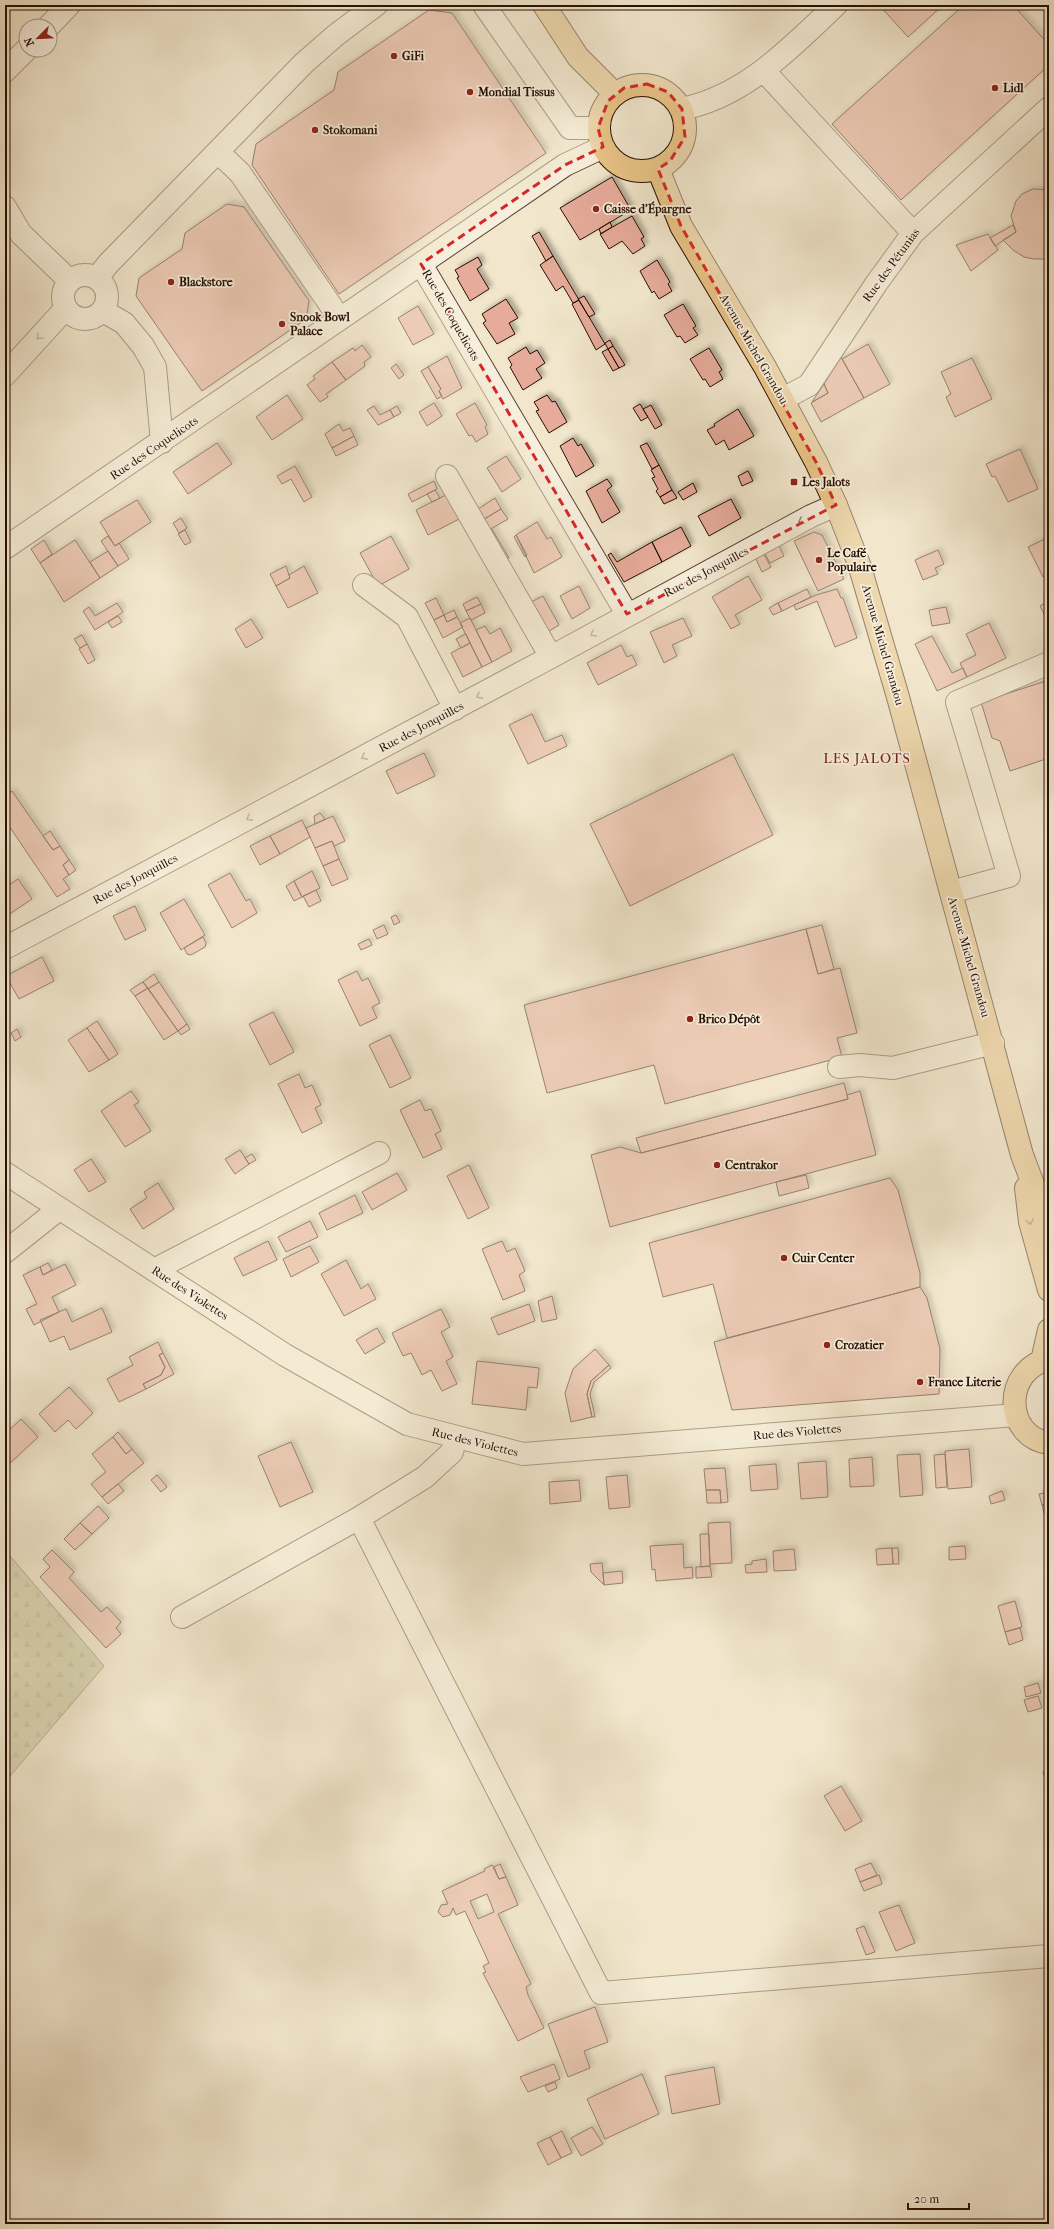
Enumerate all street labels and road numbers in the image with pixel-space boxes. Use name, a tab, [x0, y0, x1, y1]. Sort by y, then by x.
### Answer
street label: Rue des Pétunias	[860, 225, 923, 305]
street label: Rue des Coquelicots	[419, 267, 483, 364]
street label: Avenue Michel Grandou	[716, 291, 791, 407]
street label: Rue des Coquelicots	[107, 413, 201, 483]
street label: Rue des Jonquilles	[661, 544, 751, 600]
street label: Avenue Michel Grandou	[859, 582, 907, 707]
street label: Rue des Jonquilles	[376, 699, 466, 755]
street label: Rue des Jonquilles	[90, 851, 180, 907]
street label: Avenue Michel Grandou	[945, 894, 993, 1019]
street label: Rue des Violettes	[149, 1263, 231, 1323]
street label: Rue des Violettes	[752, 1421, 842, 1443]
street label: Rue des Violettes	[430, 1424, 520, 1460]

